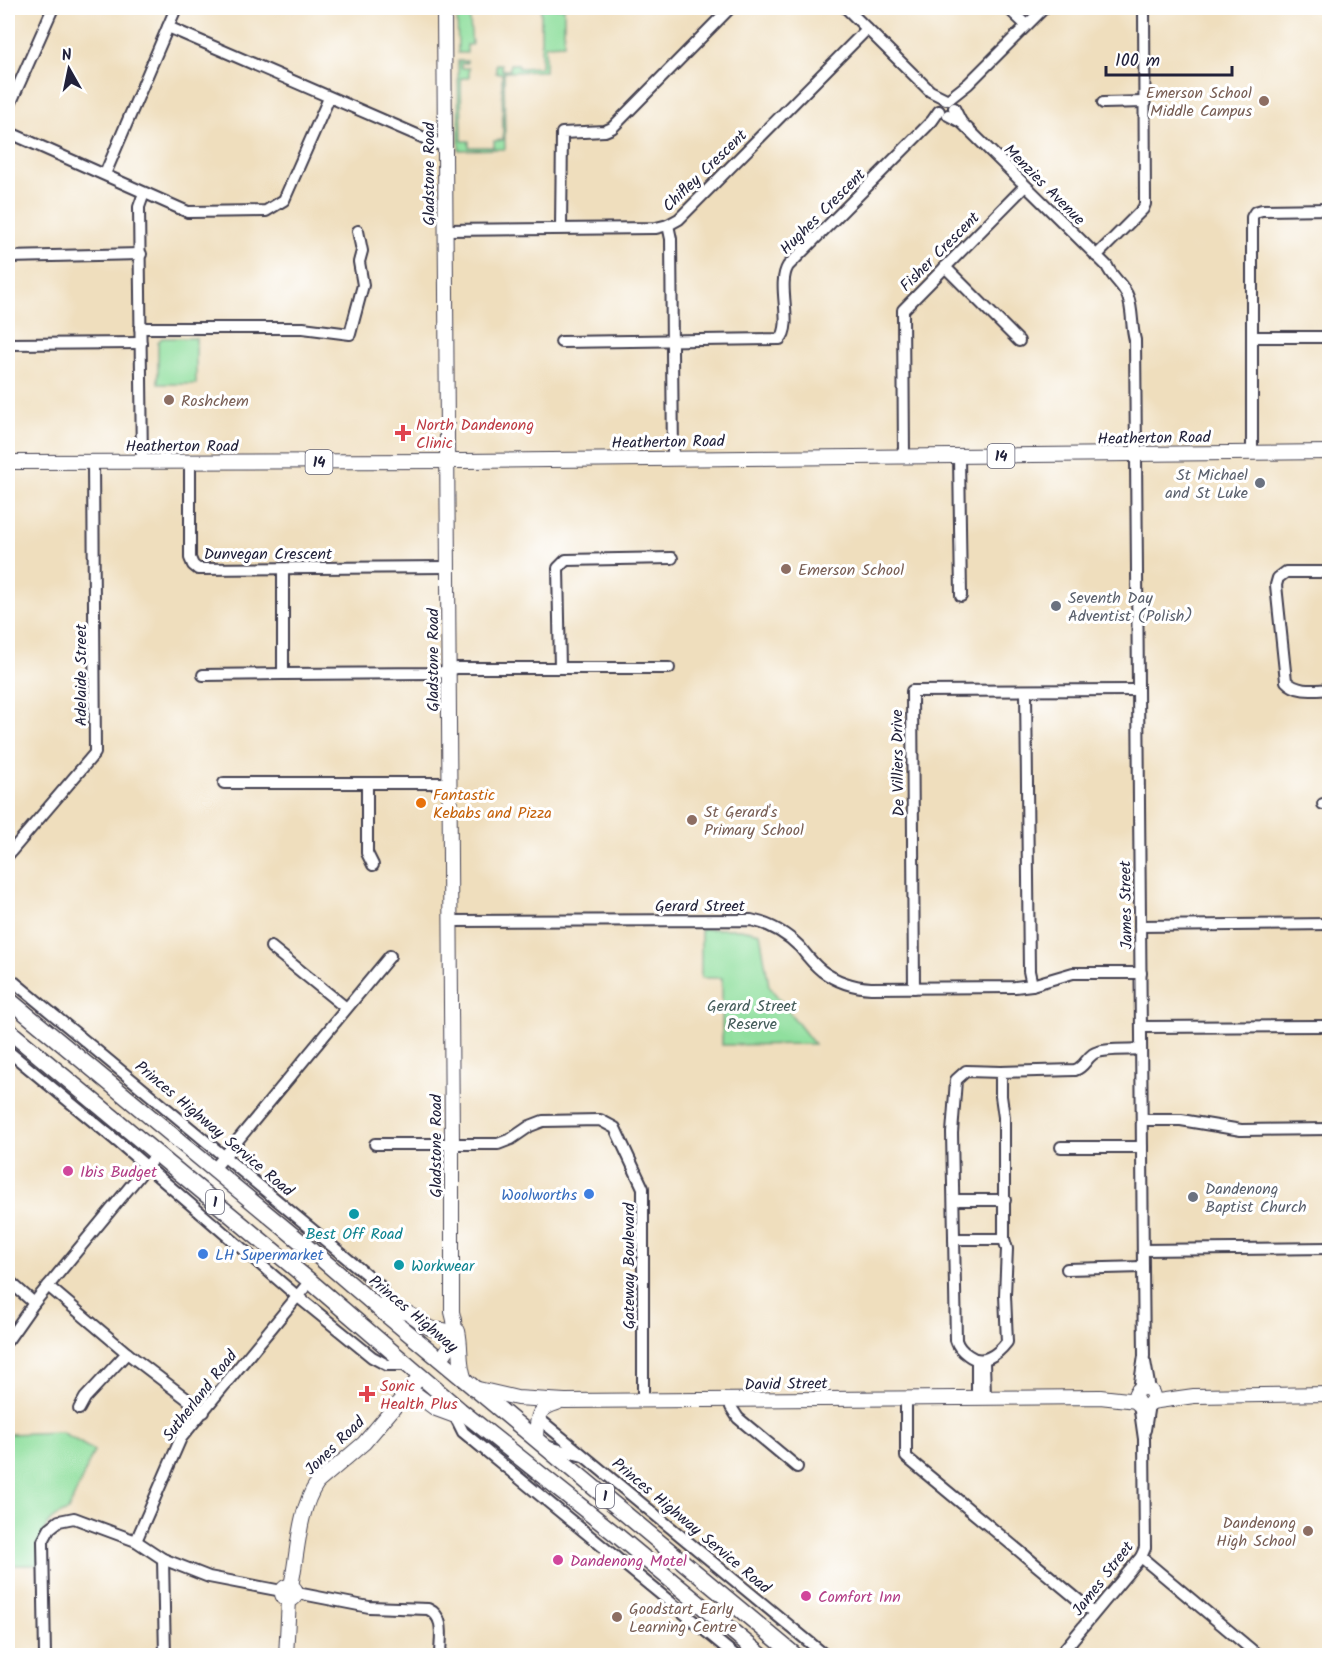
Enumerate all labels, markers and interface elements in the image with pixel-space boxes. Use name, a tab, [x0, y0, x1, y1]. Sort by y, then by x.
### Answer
north arrow	[39, 39, 99, 99]
scale bar	[1106, 39, 1232, 77]
text: N	[60, 43, 74, 69]
text: 100 m	[1115, 47, 1160, 76]
place label: Emerson School Middle Campus	[1146, 81, 1252, 124]
marker: Emerson School Middle Campus	[1257, 94, 1271, 108]
street label: Gladstone Road	[417, 121, 442, 226]
street label: Chifley Crescent	[657, 123, 754, 218]
street label: Menzies Avenue	[997, 138, 1091, 232]
street label: Hughes Crescent	[774, 163, 872, 261]
street label: Fisher Crescent	[894, 206, 986, 298]
place label: Roshchem	[181, 389, 249, 414]
marker: Roshchem	[162, 393, 176, 407]
place label: North Dandenong Clinic	[416, 413, 534, 456]
marker: North Dandenong Clinic	[394, 424, 412, 442]
street label: Heatherton Road	[1097, 425, 1212, 452]
street label: Heatherton Road	[611, 429, 726, 456]
street label: Heatherton Road	[125, 434, 240, 459]
road number: 14	[988, 444, 1014, 468]
road number: 14	[306, 450, 332, 474]
place label: St Michael and St Luke	[1165, 463, 1248, 506]
marker: St Michael and St Luke	[1253, 476, 1267, 490]
street label: Dunvegan Crescent	[204, 542, 333, 567]
place label: Emerson School	[798, 558, 904, 583]
marker: Emerson School	[779, 562, 793, 576]
place label: Seventh Day Adventist (Polish)	[1068, 586, 1193, 629]
marker: Seventh Day Adventist (Polish)	[1049, 599, 1063, 613]
street label: Gladstone Road	[421, 607, 446, 712]
street label: Adelaide Street	[69, 623, 94, 726]
street label: De Villiers Drive	[885, 709, 912, 817]
place label: Fantastic Kebabs and Pizza	[433, 783, 552, 826]
marker: Fantastic Kebabs and Pizza	[414, 796, 428, 810]
place label: St Gerard's Primary School	[704, 800, 804, 843]
marker: St Gerard's Primary School	[685, 813, 699, 827]
street label: James Street	[1113, 860, 1140, 950]
street label: Gerard Street	[655, 894, 746, 919]
park label: Gerard Street Reserve	[707, 994, 798, 1037]
street label: Princes Highway Service Road	[129, 1055, 300, 1204]
street label: Gladstone Road	[424, 1093, 449, 1198]
place label: Ibis Budget	[80, 1160, 158, 1185]
marker: Ibis Budget	[61, 1164, 75, 1178]
place label: Dandenong Baptist Church	[1205, 1177, 1307, 1220]
place label: Woolworths	[501, 1183, 577, 1208]
marker: Woolworths	[582, 1187, 596, 1201]
road number: 1	[206, 1190, 224, 1214]
marker: Dandenong Baptist Church	[1186, 1190, 1200, 1204]
street label: Gateway Boulevard	[617, 1202, 642, 1329]
marker: Best Off Road	[347, 1207, 361, 1221]
place label: Best Off Road	[305, 1222, 404, 1247]
place label: LH Supermarket	[215, 1243, 324, 1268]
marker: LH Supermarket	[196, 1247, 210, 1261]
place label: Workwear	[411, 1254, 476, 1279]
marker: Workwear	[392, 1258, 406, 1272]
street label: Princes Highway	[363, 1269, 464, 1360]
street label: Sutherland Road	[157, 1344, 244, 1447]
street label: David Street	[744, 1371, 829, 1398]
place label: Sonic Health Plus	[380, 1374, 458, 1417]
marker: Sonic Health Plus	[358, 1385, 376, 1403]
street label: Jones Road	[299, 1410, 372, 1481]
street label: Princes Highway Service Road	[606, 1452, 777, 1601]
road number: 1	[596, 1484, 614, 1508]
place label: Dandenong High School	[1216, 1511, 1296, 1554]
marker: Dandenong High School	[1301, 1524, 1315, 1538]
street label: James Street	[1066, 1536, 1141, 1622]
place label: Dandenong Motel	[570, 1549, 687, 1574]
marker: Dandenong Motel	[551, 1553, 565, 1567]
place label: Comfort Inn	[818, 1585, 901, 1610]
marker: Comfort Inn	[799, 1589, 813, 1603]
place label: Goodstart Early Learning Centre	[629, 1597, 737, 1640]
marker: Goodstart Early Learning Centre	[610, 1610, 624, 1624]

